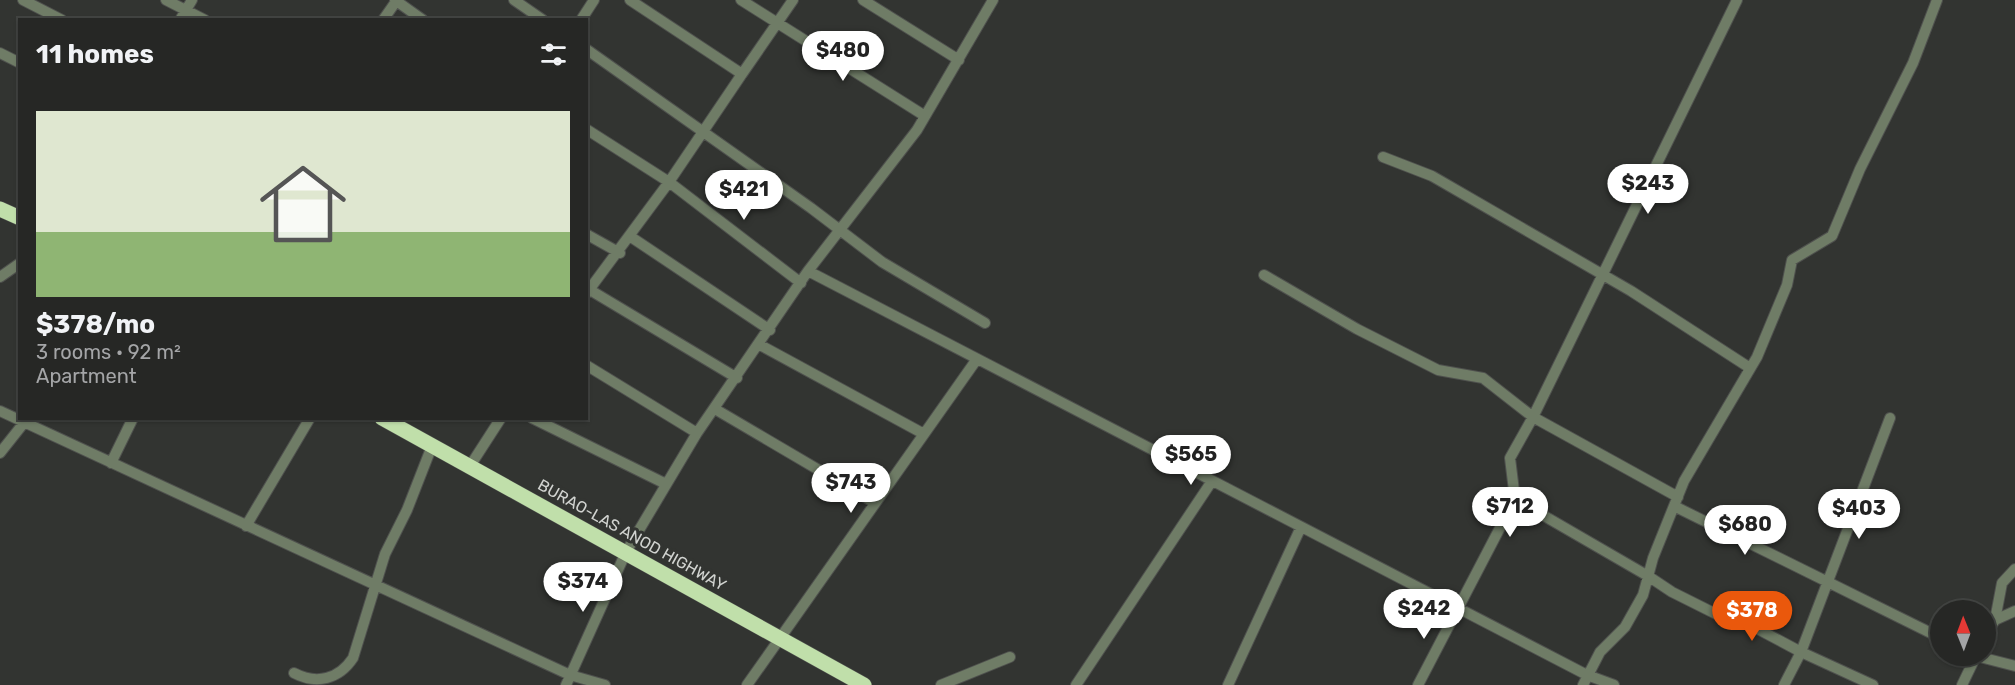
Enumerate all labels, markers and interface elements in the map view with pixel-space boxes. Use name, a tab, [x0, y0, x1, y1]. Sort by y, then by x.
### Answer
pin: $480	[807, 31, 879, 82]
icon: filters	[537, 38, 570, 71]
text: $480	[816, 38, 870, 62]
text: 11 homes	[36, 39, 154, 70]
icon: home	[249, 150, 357, 258]
pin: $243	[1612, 164, 1684, 215]
pin: $421	[708, 170, 780, 221]
text: $243	[1621, 171, 1675, 195]
text: $421	[719, 177, 769, 201]
text: $378/mo	[36, 309, 155, 340]
text: 3 rooms · 92 m²	[36, 340, 181, 364]
text: Apartment	[36, 364, 137, 388]
pin: $565	[1155, 435, 1227, 486]
text: $565	[1165, 442, 1217, 466]
pin: $743	[815, 463, 887, 514]
text: $743	[825, 470, 877, 494]
street label: BURAO-LAS ANOD HIGHWAY	[535, 475, 729, 595]
pin: $712	[1474, 487, 1546, 538]
pin: $403	[1823, 489, 1895, 540]
text: $712	[1486, 494, 1534, 518]
text: $403	[1832, 496, 1886, 520]
pin: $680	[1709, 505, 1781, 556]
text: $680	[1718, 512, 1772, 536]
pin: $374	[547, 562, 619, 613]
text: $374	[557, 569, 609, 593]
pin: $242	[1388, 589, 1460, 640]
pin: $378	[1716, 591, 1788, 642]
text: $242	[1398, 596, 1450, 620]
text: $378	[1726, 598, 1778, 622]
north arrow	[1930, 600, 1996, 666]
map controls	[1930, 600, 1996, 666]

